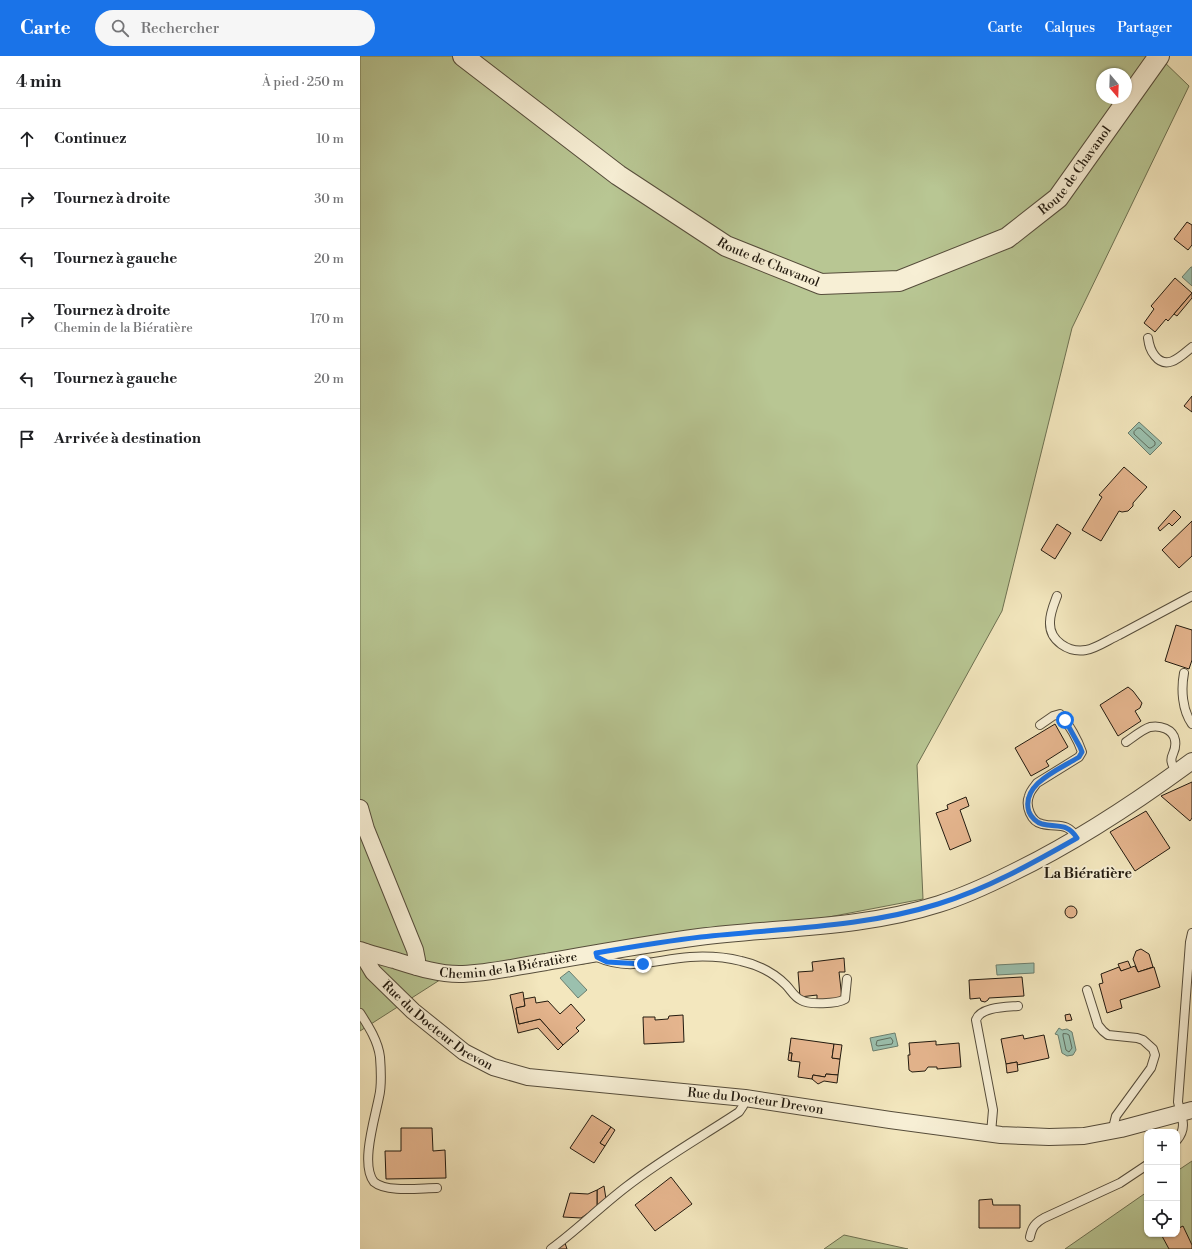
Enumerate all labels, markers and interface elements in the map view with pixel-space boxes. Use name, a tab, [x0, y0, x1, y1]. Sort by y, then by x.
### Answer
search box	[95, 10, 375, 46]
text: Carte	[20, 16, 71, 40]
icon: search	[109, 17, 131, 39]
text: Rechercher	[141, 19, 219, 38]
text: Carte	[987, 19, 1022, 37]
text: Calques	[1044, 19, 1095, 37]
text: Partager	[1117, 19, 1172, 37]
north arrow	[1096, 68, 1132, 104]
text: 4 min	[16, 71, 61, 93]
text: À pied · 250 m	[262, 74, 344, 90]
street label: Route de Chavanol	[1035, 123, 1115, 218]
icon: ahead	[16, 128, 38, 150]
text: Continuez	[54, 129, 126, 148]
text: 10 m	[316, 131, 344, 147]
icon: right	[16, 188, 38, 210]
text: Tournez à droite	[54, 189, 170, 208]
text: 30 m	[314, 191, 344, 207]
street label: Route de Chavanol	[714, 234, 822, 291]
icon: left	[16, 248, 38, 270]
text: Tournez à gauche	[54, 249, 177, 268]
text: 20 m	[314, 251, 344, 267]
text: Tournez à droite	[54, 301, 170, 320]
icon: right	[16, 308, 38, 330]
text: 170 m	[310, 311, 344, 327]
text: Chemin de la Biératière	[54, 320, 193, 336]
icon: left	[16, 368, 38, 390]
text: Tournez à gauche	[54, 369, 177, 388]
text: 20 m	[314, 371, 344, 387]
icon: arrive	[16, 428, 38, 450]
text: Arrivée à destination	[54, 429, 201, 448]
route start	[1056, 711, 1074, 729]
district label: La Biératière	[1044, 865, 1132, 883]
street label: Chemin de la Biératière	[438, 949, 579, 982]
route end	[634, 955, 652, 973]
street label: Rue du Docteur Drevon	[378, 977, 496, 1074]
street label: Rue du Docteur Drevon	[687, 1084, 825, 1118]
map controls	[1144, 1129, 1180, 1237]
button: +	[1144, 1129, 1180, 1165]
button: −	[1144, 1165, 1180, 1201]
button: locate	[1144, 1201, 1180, 1237]

